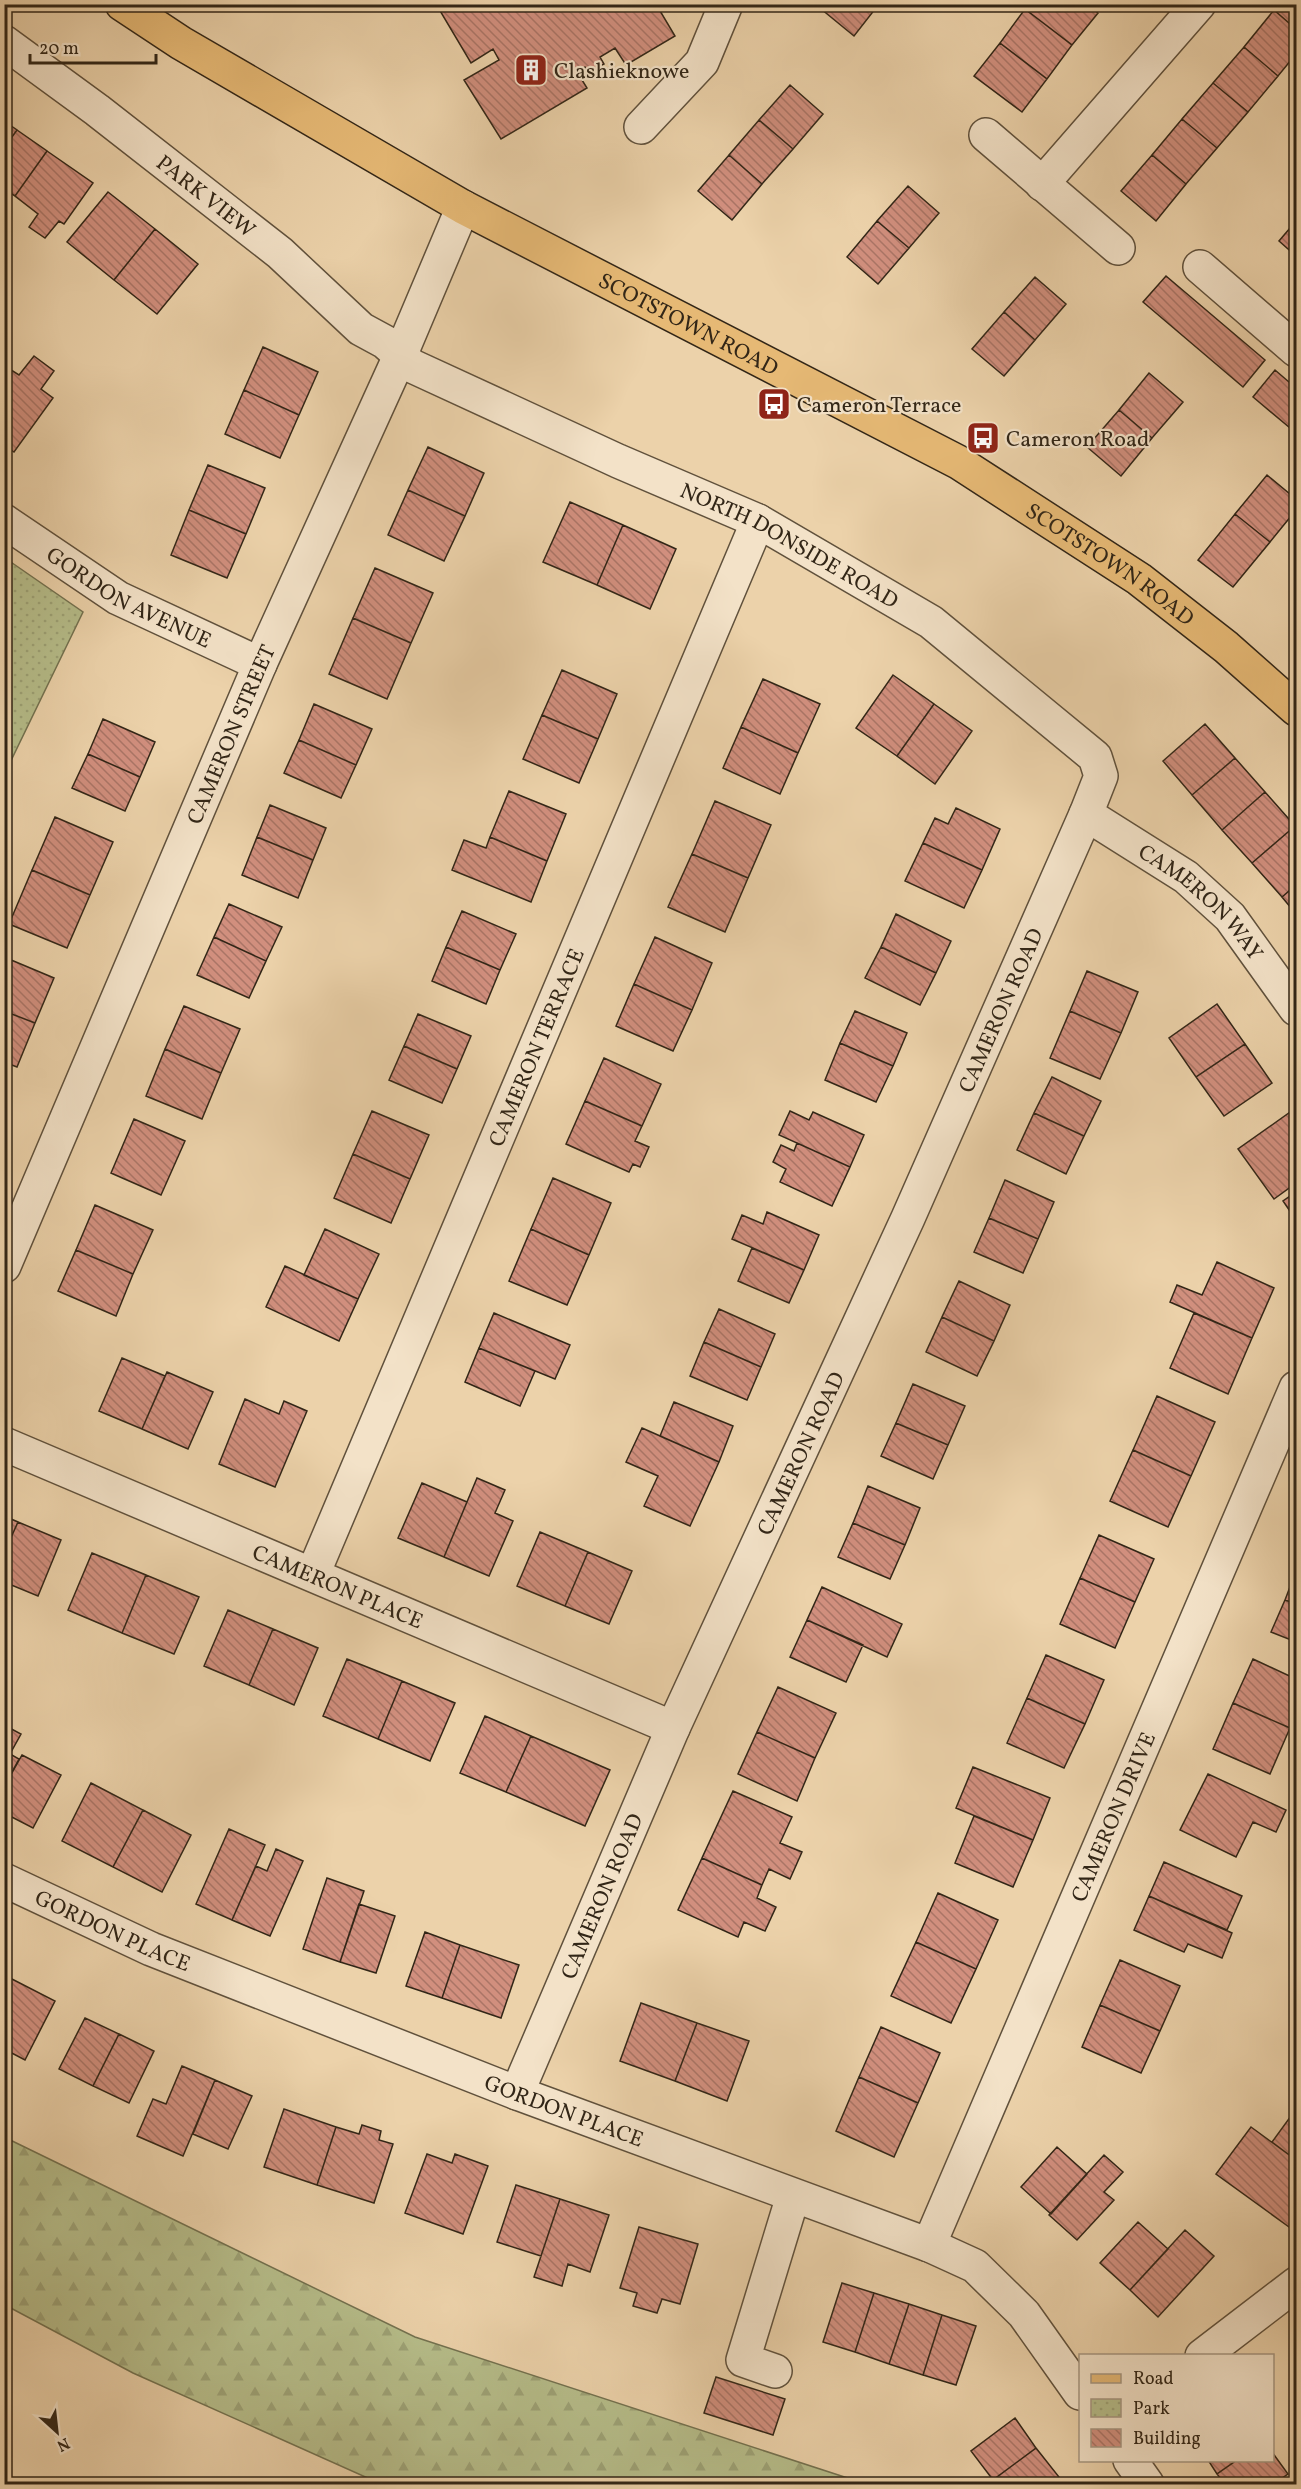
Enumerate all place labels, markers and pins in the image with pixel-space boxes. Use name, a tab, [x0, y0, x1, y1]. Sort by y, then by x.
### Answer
building icon: Clashieknowe	[513, 52, 549, 88]
place label: Clashieknowe	[554, 57, 689, 88]
bus stop icon: Cameron Terrace	[756, 386, 792, 422]
place label: Cameron Terrace	[797, 391, 961, 422]
bus stop icon: Cameron Road	[965, 420, 1001, 456]
place label: Cameron Road	[1006, 425, 1149, 456]

